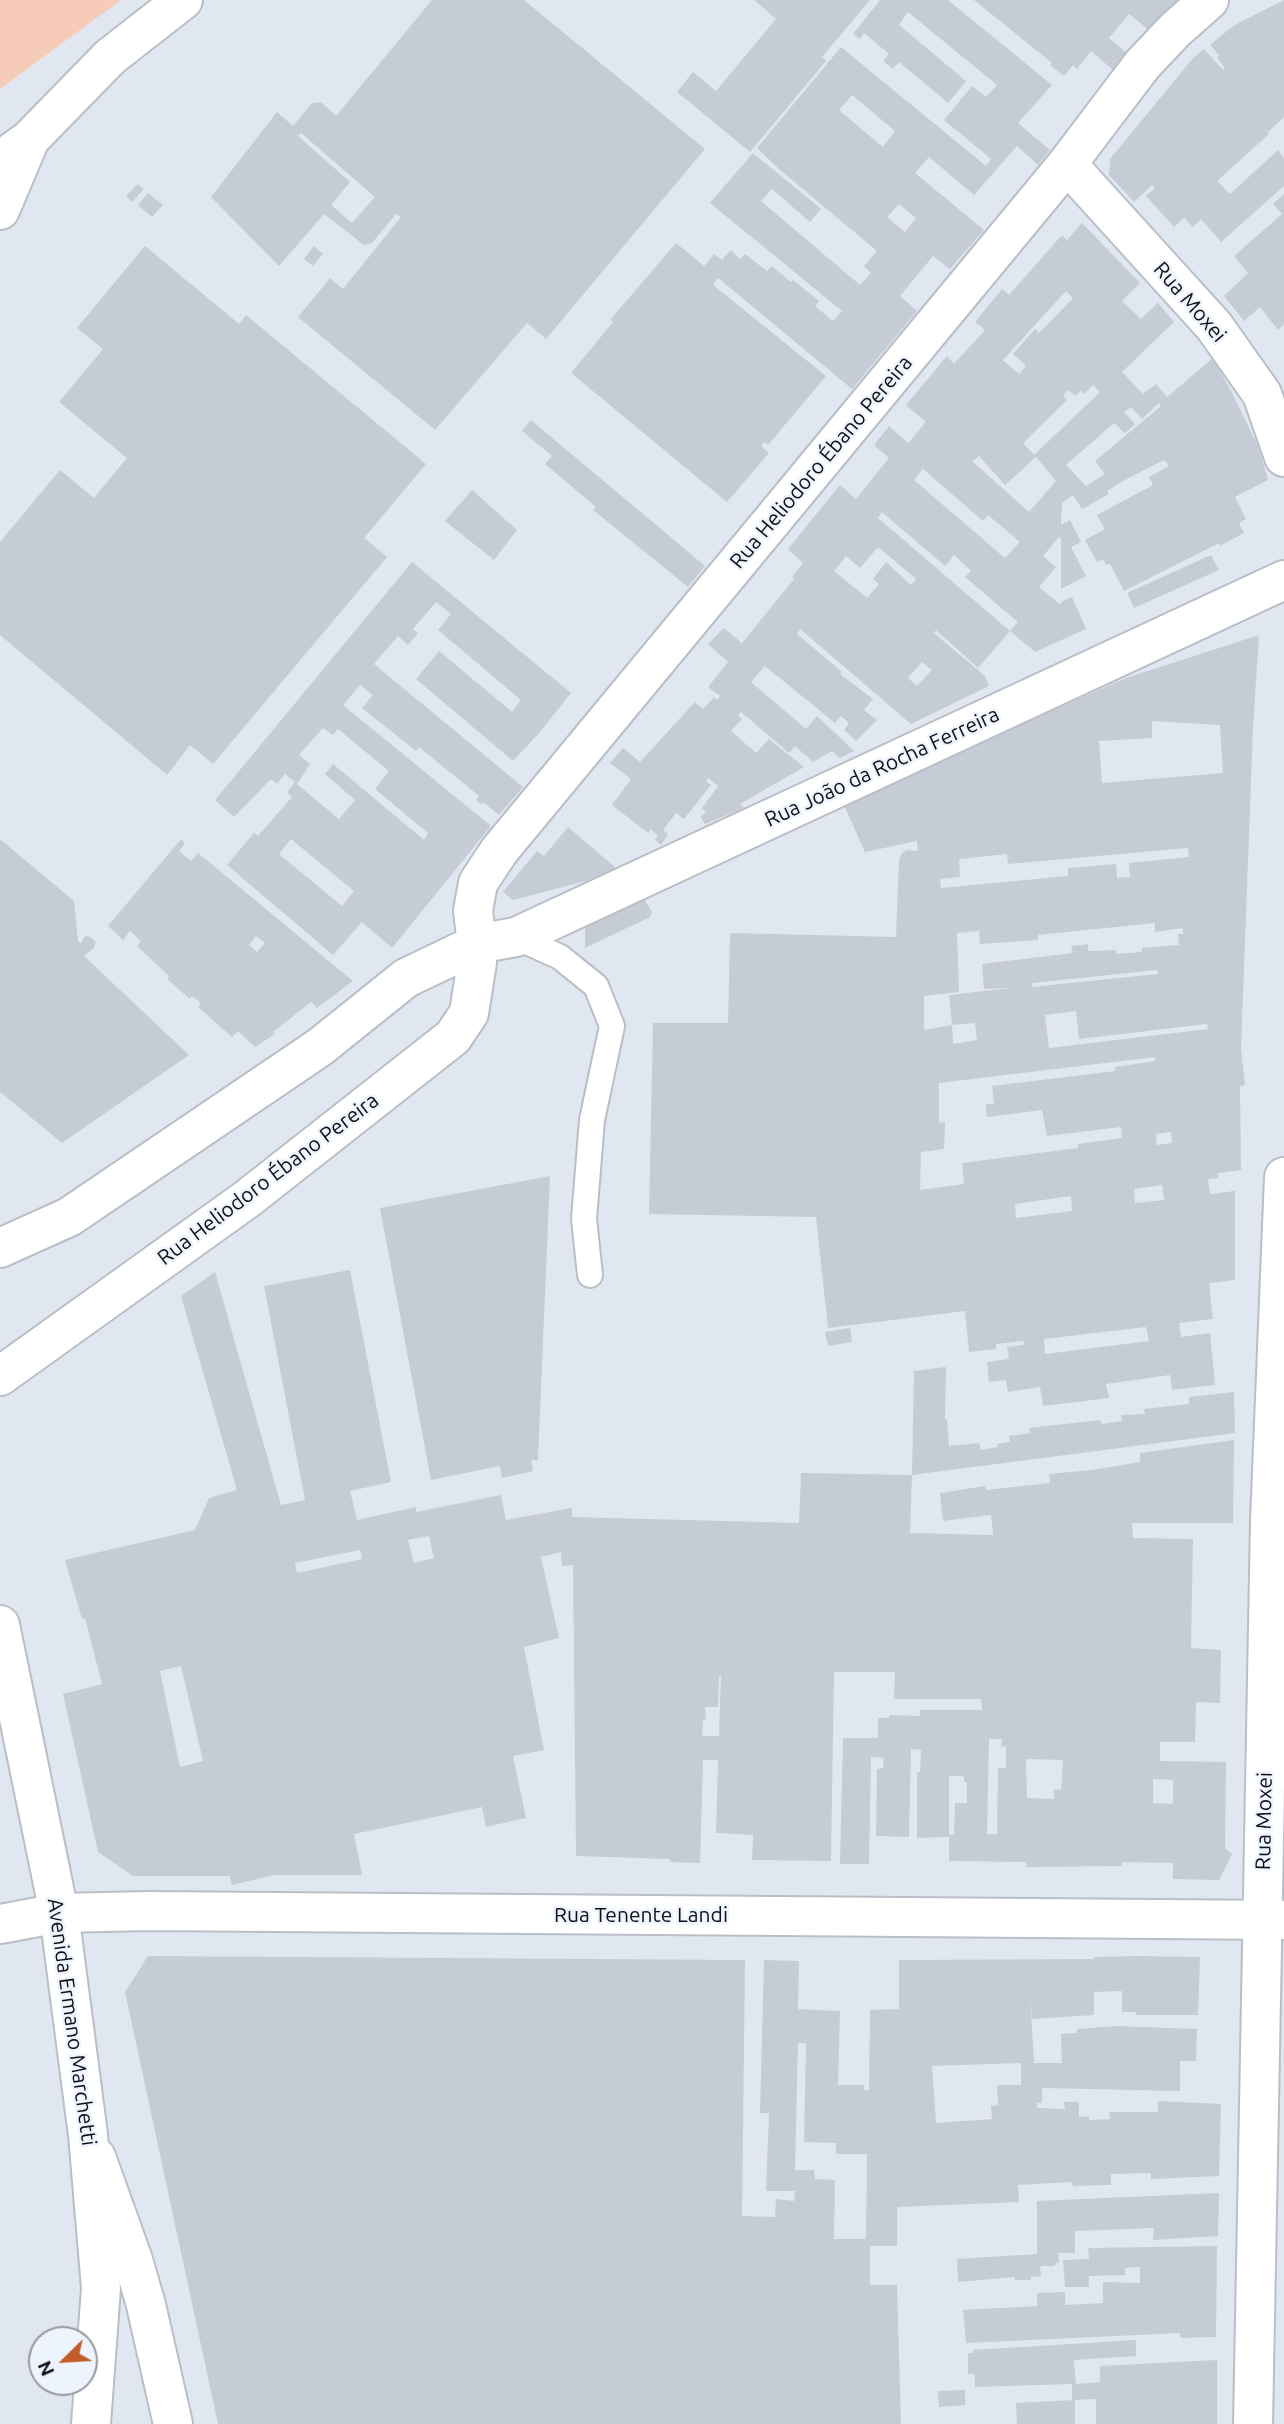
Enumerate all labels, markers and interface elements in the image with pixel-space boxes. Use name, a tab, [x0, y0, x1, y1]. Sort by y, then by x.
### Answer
street label: Rua Moxei	[1148, 257, 1232, 347]
street label: Rua Heliodoro Ébano Pereira	[724, 350, 918, 574]
street label: Rua João da Rocha Ferreira	[761, 702, 1003, 832]
street label: Rua Heliodoro Ébano Pereira	[152, 1088, 384, 1270]
street label: Rua Moxei	[1251, 1772, 1277, 1870]
street label: Avenida Ermano Marchetti	[42, 1897, 102, 2147]
street label: Rua Tenente Landi	[554, 1902, 728, 1928]
north arrow	[28, 2326, 98, 2396]
text: N	[33, 2358, 59, 2380]

